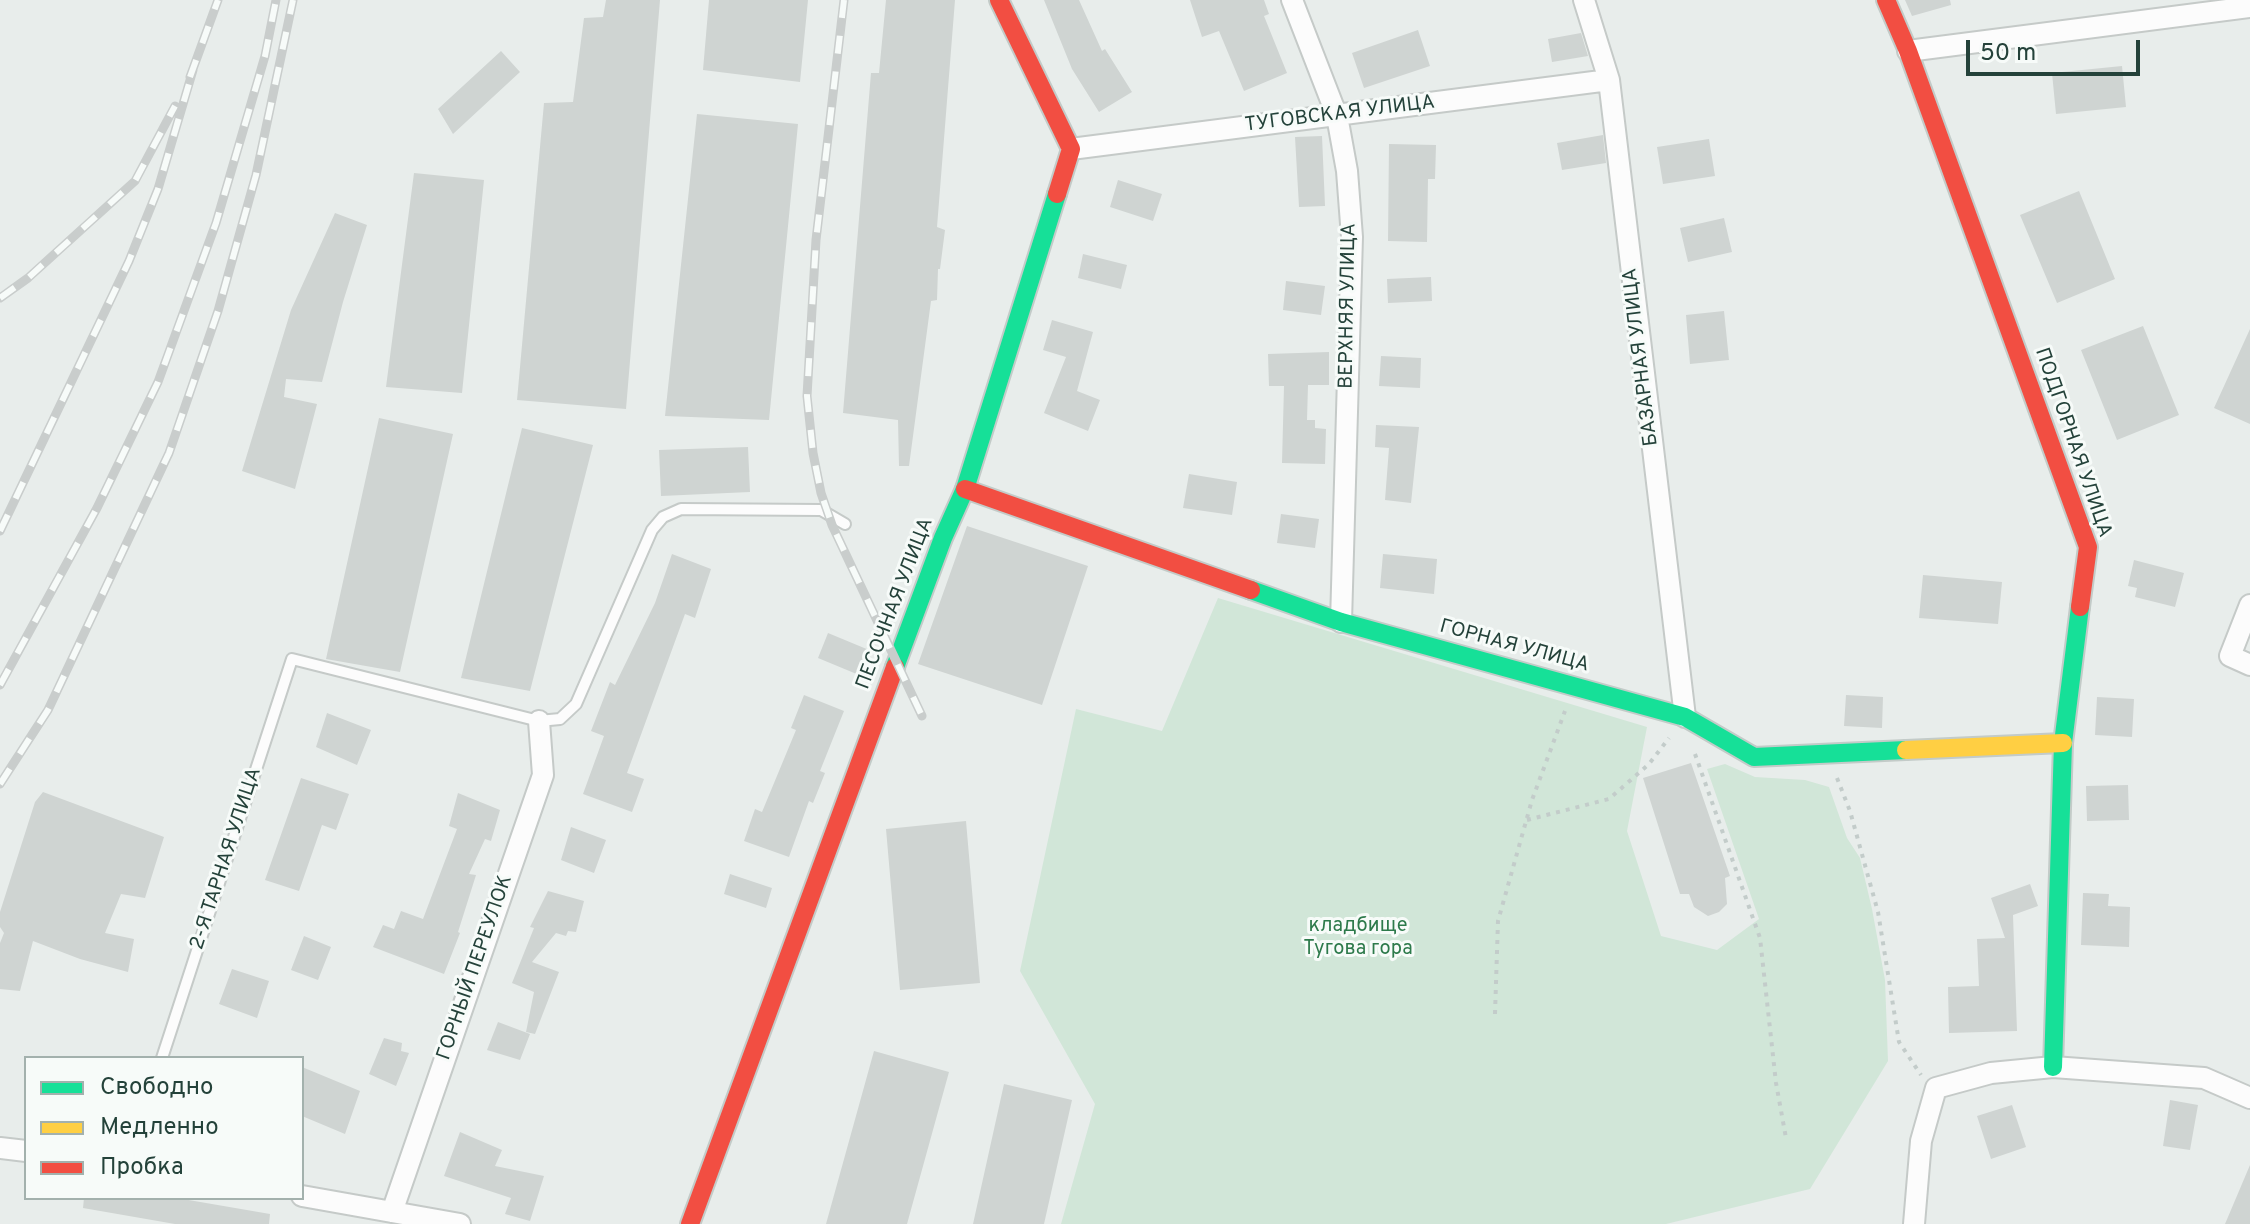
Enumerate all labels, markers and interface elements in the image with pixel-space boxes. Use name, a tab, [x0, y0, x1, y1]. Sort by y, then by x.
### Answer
scale bar	[1970, 24, 2144, 74]
text: 50 m	[1980, 39, 2036, 69]
street label: ТУГОВСКАЯ УЛИЦА	[1244, 91, 1436, 139]
street label: ВЕРХНЯЯ УЛИЦА	[1336, 223, 1362, 389]
street label: БАЗАРНАЯ УЛИЦА	[1619, 267, 1665, 447]
street label: ПОДГОРНАЯ УЛИЦА	[2028, 345, 2116, 541]
street label: ПЕСОЧНАЯ УЛИЦА	[852, 515, 940, 693]
street label: ГОРНАЯ УЛИЦА	[1437, 615, 1591, 679]
street label: 2-Я ТАРНАЯ УЛИЦА	[186, 765, 268, 953]
street label: ГОРНЫЙ ПЕРЕУЛОК	[433, 872, 519, 1064]
park label: кладбище Тугова гора	[1303, 915, 1413, 962]
legend	[24, 1056, 304, 1200]
text: Свободно	[100, 1073, 213, 1103]
text: Медленно	[100, 1113, 219, 1143]
text: Пробка	[100, 1153, 184, 1183]

